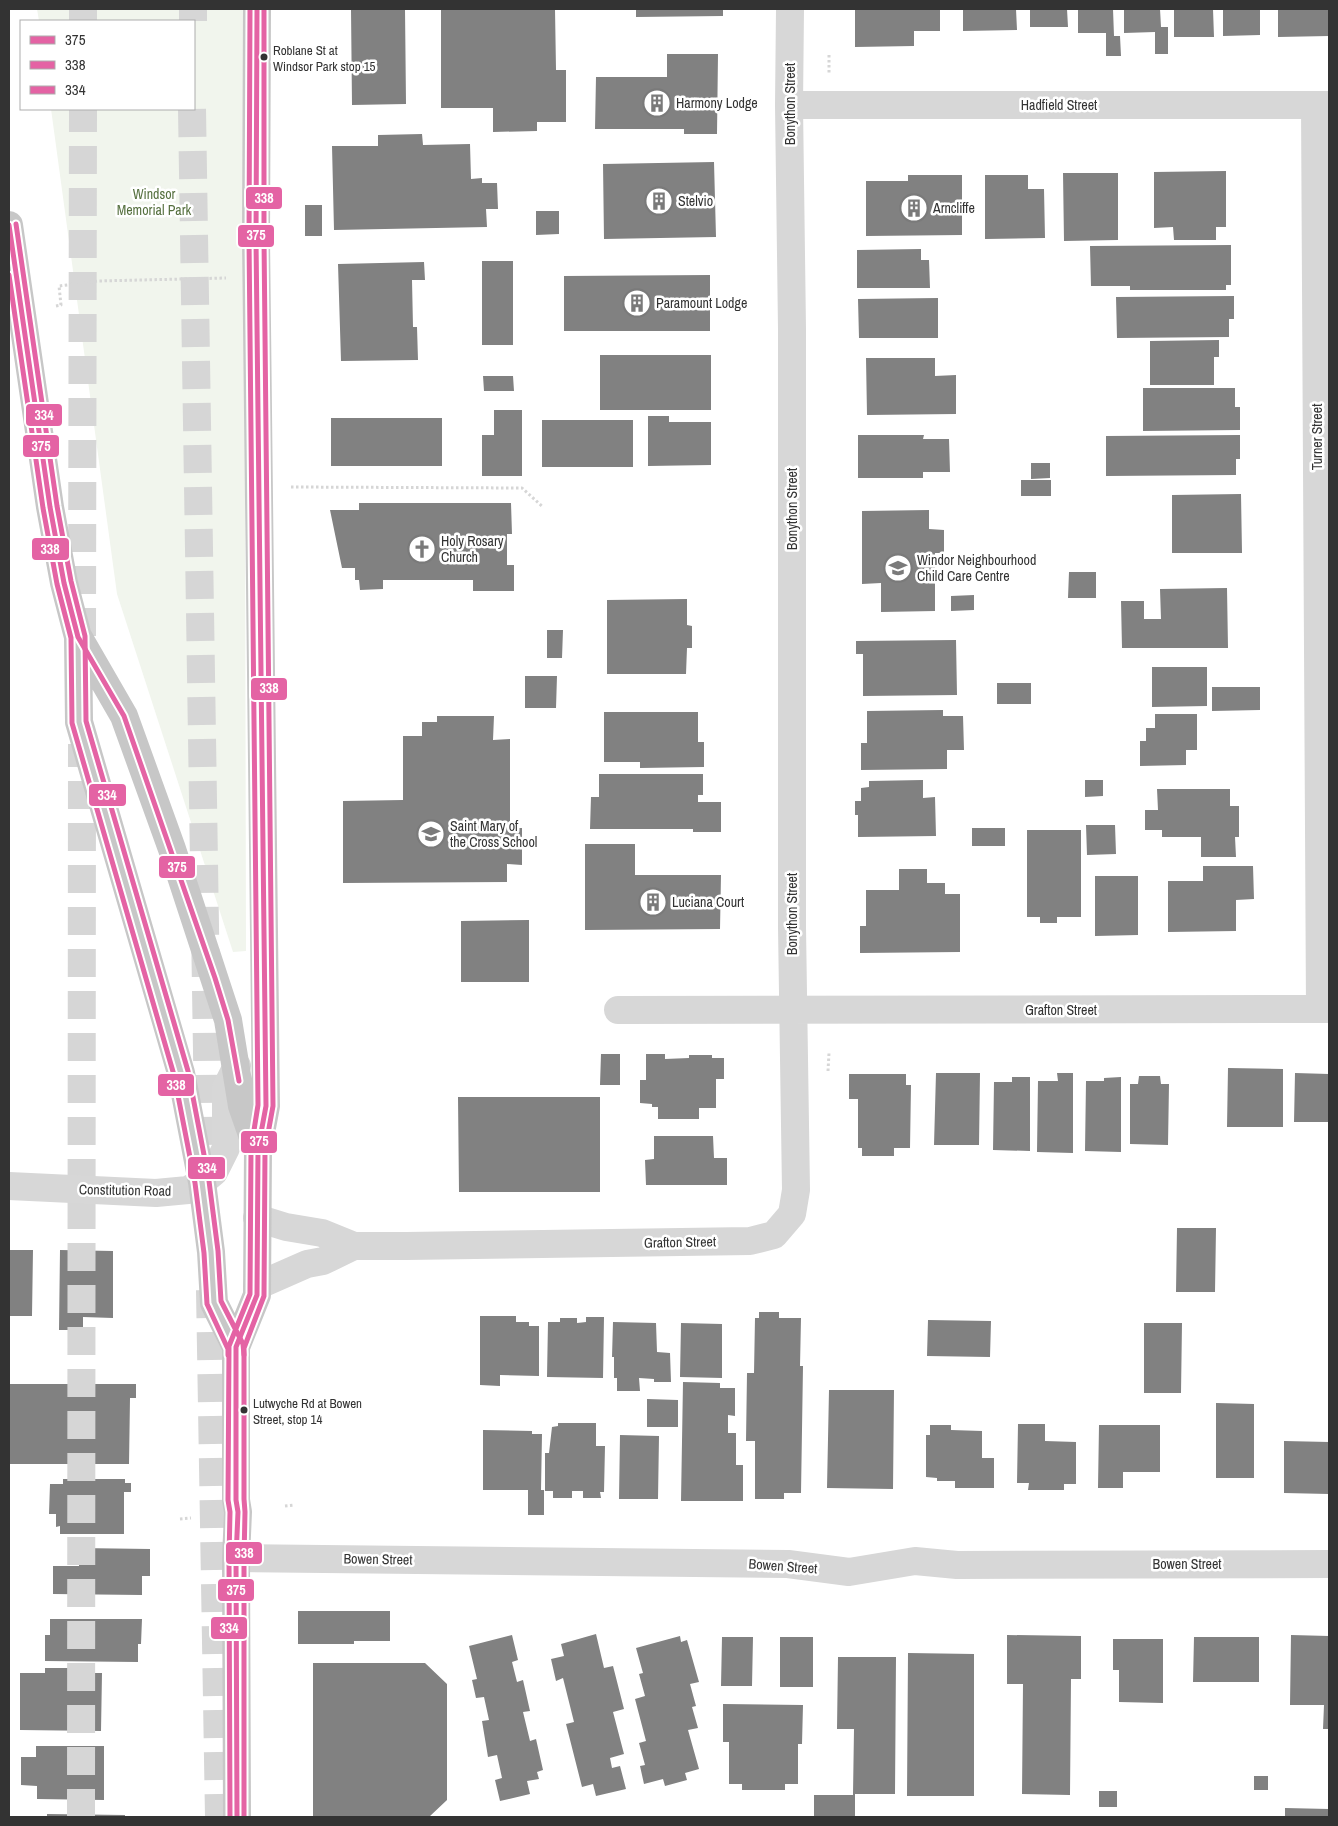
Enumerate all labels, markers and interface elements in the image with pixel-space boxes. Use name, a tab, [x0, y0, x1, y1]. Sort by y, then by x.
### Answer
legend	[20, 20, 195, 110]
text: 375	[65, 29, 86, 50]
place label: Roblane St at Windsor Park stop 15	[273, 42, 376, 75]
marker: Roblane St at Windsor Park stop 15	[259, 52, 269, 62]
text: 338	[65, 54, 86, 75]
street label: Bonython Street	[781, 63, 799, 145]
text: 334	[65, 79, 86, 100]
building icon: Harmony Lodge	[642, 88, 672, 118]
place label: Harmony Lodge	[676, 94, 758, 112]
street label: Hadfield Street	[1021, 96, 1097, 114]
park label: Windsor Memorial Park	[117, 185, 192, 219]
line badge: 338	[245, 186, 283, 210]
building icon: Stelvio	[644, 186, 674, 216]
text: 338	[254, 189, 274, 207]
place label: Stelvio	[678, 192, 713, 210]
building icon: Arncliffe	[899, 193, 929, 223]
place label: Arncliffe	[932, 199, 975, 217]
line badge: 375	[237, 224, 275, 248]
text: 375	[246, 226, 266, 244]
building icon: Paramount Lodge	[622, 288, 652, 318]
place label: Paramount Lodge	[656, 294, 747, 312]
line badge: 334	[25, 403, 63, 427]
street label: Turner Street	[1308, 404, 1326, 470]
text: 334	[34, 406, 54, 424]
line badge: 375	[22, 434, 60, 458]
text: 375	[31, 437, 51, 455]
street label: Bonython Street	[783, 468, 801, 550]
place label: Holy Rosary Church	[441, 532, 504, 566]
church icon: Holy Rosary Church	[407, 534, 437, 564]
line badge: 338	[31, 537, 70, 561]
text: 338	[40, 540, 60, 558]
place label: Windor Neighbourhood Child Care Centre	[917, 551, 1036, 585]
school or university icon: Windor Neighbourhood Child Care Centre	[883, 553, 913, 583]
line badge: 338	[250, 677, 288, 701]
text: 338	[259, 679, 279, 697]
line badge: 334	[88, 783, 127, 807]
text: 334	[97, 786, 117, 804]
place label: Saint Mary of the Cross School	[450, 817, 537, 851]
school or university icon: Saint Mary of the Cross School	[416, 819, 446, 849]
line badge: 375	[158, 855, 196, 879]
text: 375	[167, 858, 187, 876]
street label: Bonython Street	[783, 873, 801, 955]
building icon: Luciana Court	[638, 887, 668, 917]
place label: Luciana Court	[672, 893, 744, 911]
street label: Grafton Street	[1025, 1001, 1097, 1019]
line badge: 338	[157, 1073, 195, 1097]
text: 338	[166, 1076, 186, 1094]
line badge: 375	[240, 1130, 278, 1154]
text: 375	[249, 1132, 269, 1150]
line badge: 334	[187, 1156, 226, 1180]
text: 334	[197, 1159, 217, 1177]
street label: Constitution Road	[79, 1180, 171, 1200]
street label: Grafton Street	[644, 1232, 716, 1252]
place label: Lutwyche Rd at Bowen Street, stop 14	[253, 1395, 362, 1428]
marker: Lutwyche Rd at Bowen Street, stop 14	[239, 1405, 249, 1415]
line badge: 338	[225, 1541, 263, 1565]
text: 338	[234, 1544, 254, 1562]
street label: Bowen Street	[343, 1549, 413, 1569]
street label: Bowen Street	[748, 1555, 818, 1577]
street label: Bowen Street	[1153, 1555, 1221, 1573]
line badge: 375	[217, 1578, 255, 1602]
text: 375	[226, 1581, 246, 1599]
line badge: 334	[210, 1616, 248, 1640]
text: 334	[219, 1619, 239, 1637]

